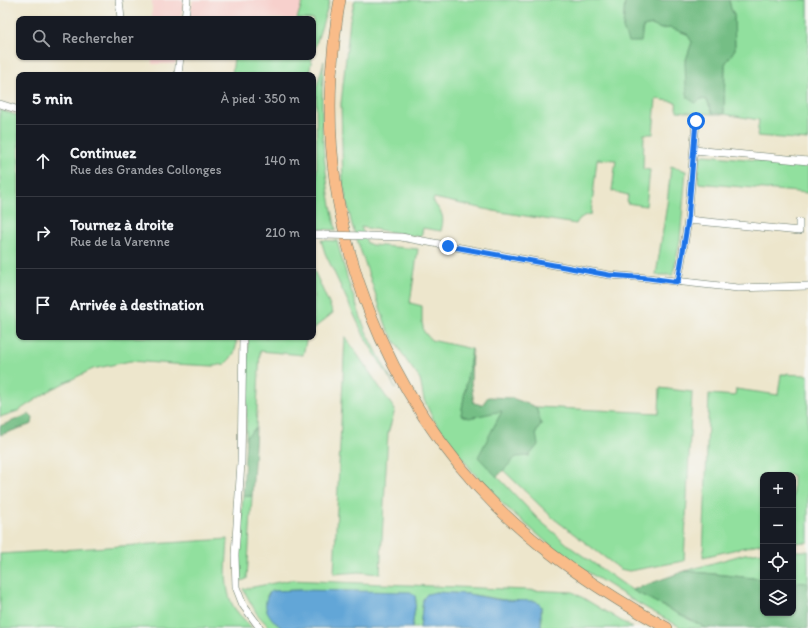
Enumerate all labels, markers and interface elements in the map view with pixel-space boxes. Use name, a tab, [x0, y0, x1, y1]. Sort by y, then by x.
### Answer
search box	[16, 16, 316, 60]
icon: search	[30, 27, 52, 49]
text: Rechercher	[62, 29, 134, 47]
text: 5 min	[32, 88, 72, 108]
text: À pied · 350 m	[221, 91, 300, 106]
route start	[687, 112, 705, 130]
text: Continuez	[70, 144, 136, 162]
icon: ahead	[32, 150, 54, 172]
text: 140 m	[264, 153, 300, 168]
text: Rue des Grandes Collonges	[70, 162, 221, 177]
text: Tournez à droite	[70, 216, 174, 234]
icon: right	[32, 222, 54, 244]
text: 210 m	[265, 225, 300, 240]
text: Rue de la Varenne	[70, 234, 170, 249]
route end	[439, 237, 457, 255]
icon: arrive	[32, 294, 54, 316]
text: Arrivée à destination	[70, 296, 204, 314]
map controls	[760, 472, 796, 616]
button: +	[760, 472, 796, 508]
button: −	[760, 508, 796, 544]
button: locate	[760, 544, 796, 580]
button: layers	[760, 580, 796, 616]

